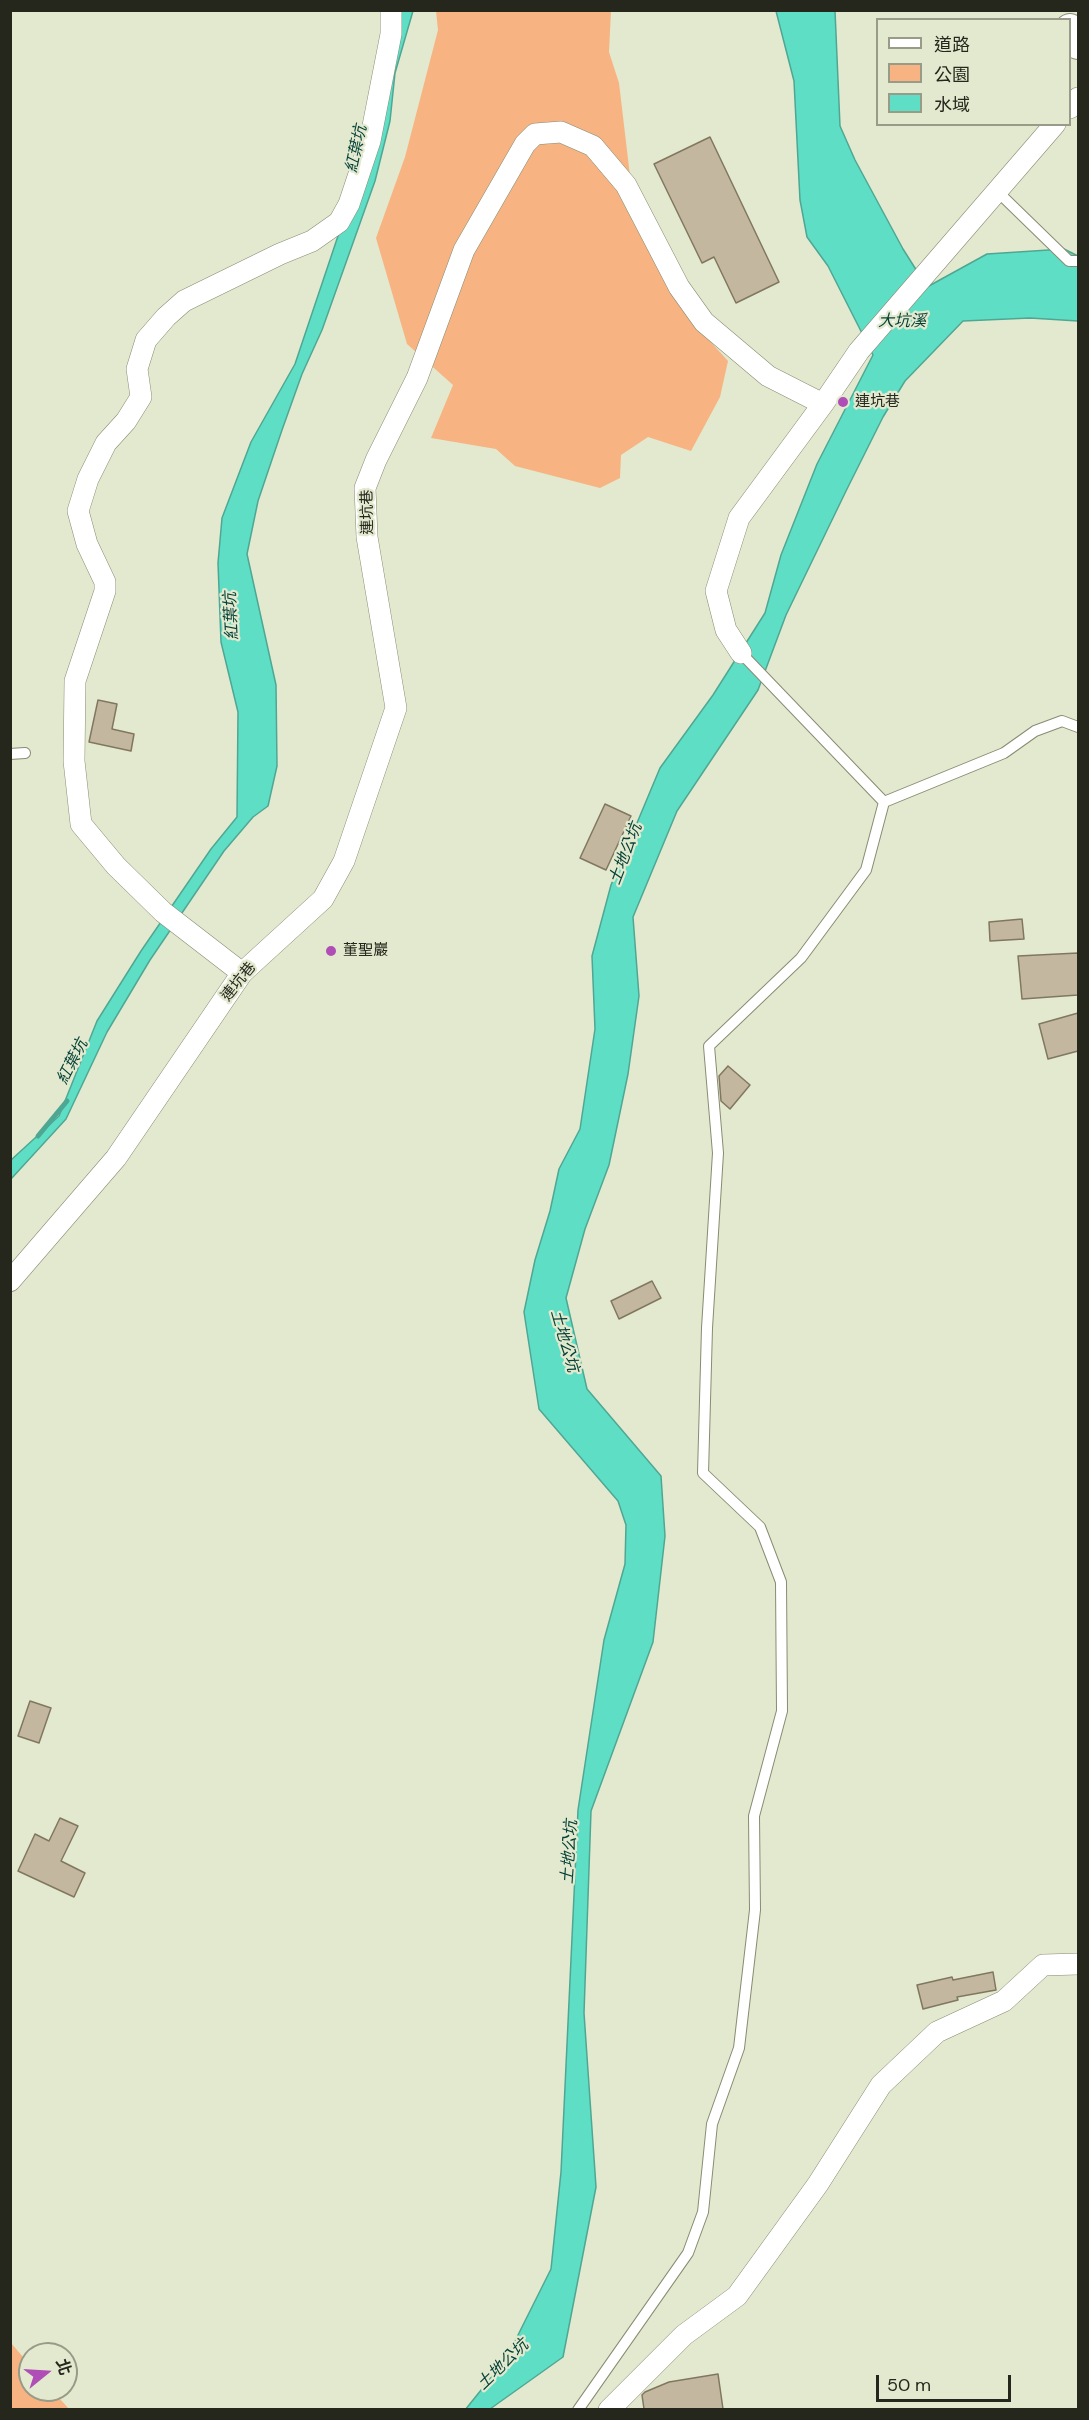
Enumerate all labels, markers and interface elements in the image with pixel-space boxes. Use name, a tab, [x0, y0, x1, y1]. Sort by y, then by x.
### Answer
legend	[876, 18, 1071, 126]
text: 道路	[934, 33, 970, 57]
text: 公園	[934, 63, 970, 87]
text: 水域	[934, 93, 970, 117]
water label: 紅葉坑	[343, 124, 371, 174]
water label: 大坑溪	[878, 312, 926, 332]
place label: 連坑巷	[855, 393, 900, 411]
marker: 連坑巷	[836, 395, 850, 409]
street label: 連坑巷	[359, 489, 377, 535]
water label: 紅葉坑	[221, 592, 243, 640]
water label: 土地公坑	[606, 821, 646, 887]
place label: 董聖巖	[343, 942, 388, 960]
marker: 董聖巖	[324, 944, 338, 958]
street label: 連坑巷	[218, 959, 260, 1005]
water label: 紅葉坑	[54, 1036, 92, 1088]
water label: 土地公坑	[546, 1308, 582, 1374]
water label: 土地公坑	[558, 1819, 582, 1885]
water label: 土地公坑	[473, 2336, 533, 2394]
north arrow	[18, 2342, 78, 2402]
text: 北	[51, 2356, 76, 2378]
scale bar	[879, 2363, 1014, 2401]
text: 50 m	[887, 2373, 931, 2397]

